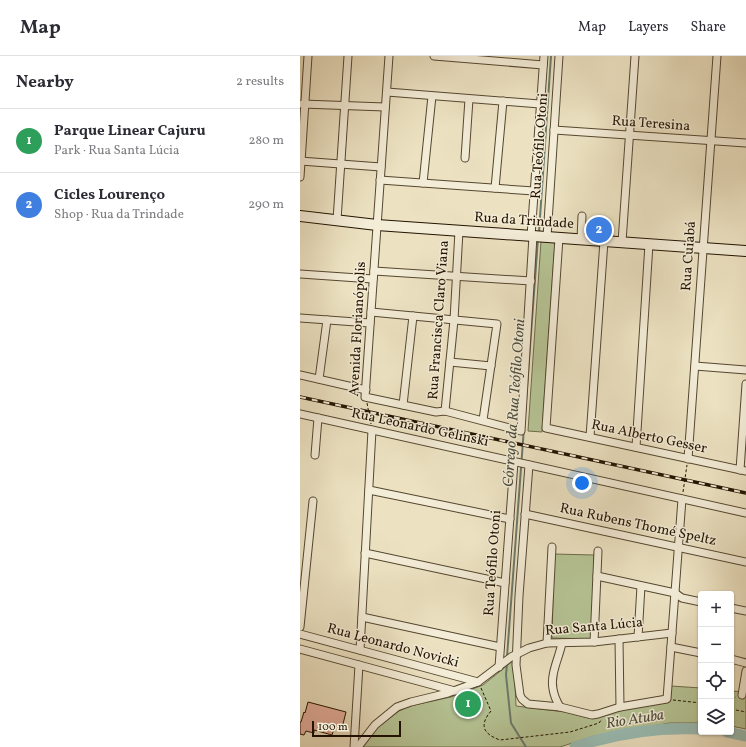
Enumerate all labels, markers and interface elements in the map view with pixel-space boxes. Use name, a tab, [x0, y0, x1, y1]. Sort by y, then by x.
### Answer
text: Map	[20, 15, 61, 41]
text: Map	[578, 18, 606, 37]
text: Layers	[628, 18, 668, 37]
text: Share	[690, 18, 726, 37]
text: Nearby	[16, 71, 74, 94]
text: 2 results	[236, 73, 284, 91]
street label: Rua Teófilo Otoni	[527, 92, 553, 200]
street label: Rua Teresina	[611, 112, 691, 136]
text: Parque Linear Cajuru	[54, 121, 206, 142]
text: 1	[26, 132, 32, 150]
text: 280 m	[248, 132, 284, 150]
text: Park · Rua Santa Lúcia	[54, 142, 179, 160]
text: Cicles Lourenço	[54, 185, 165, 206]
text: 2	[26, 196, 32, 214]
text: 290 m	[248, 196, 284, 214]
text: Shop · Rua da Trindade	[54, 206, 184, 224]
street label: Rua da Trindade	[473, 208, 575, 234]
pin: 2	[586, 215, 612, 245]
street label: Rua Cuiabá	[677, 220, 701, 292]
street label: Rua Francisca Claro Viana	[424, 240, 454, 400]
street label: Avenida Florianópolis	[345, 261, 371, 397]
water label: Córrego da Rua Teófilo Otoni	[499, 318, 531, 488]
street label: Rua Leonardo Gelinski	[350, 404, 490, 452]
street label: Rua Alberto Gesser	[589, 415, 709, 459]
your location	[572, 473, 592, 493]
street label: Rua Rubens Thomé Speltz	[558, 499, 718, 551]
street label: Rua Teófilo Otoni	[480, 509, 506, 617]
map controls	[698, 591, 734, 735]
button: +	[698, 591, 734, 627]
street label: Rua Santa Lúcia	[544, 613, 644, 641]
street label: Rua Leonardo Novicki	[325, 619, 461, 673]
button: −	[698, 627, 734, 663]
button: locate	[698, 663, 734, 699]
pin: 1	[455, 689, 481, 719]
button: layers	[698, 699, 734, 735]
water label: Rio Atuba	[604, 705, 666, 735]
scale bar	[312, 719, 401, 738]
text: 100 m	[318, 720, 348, 735]

